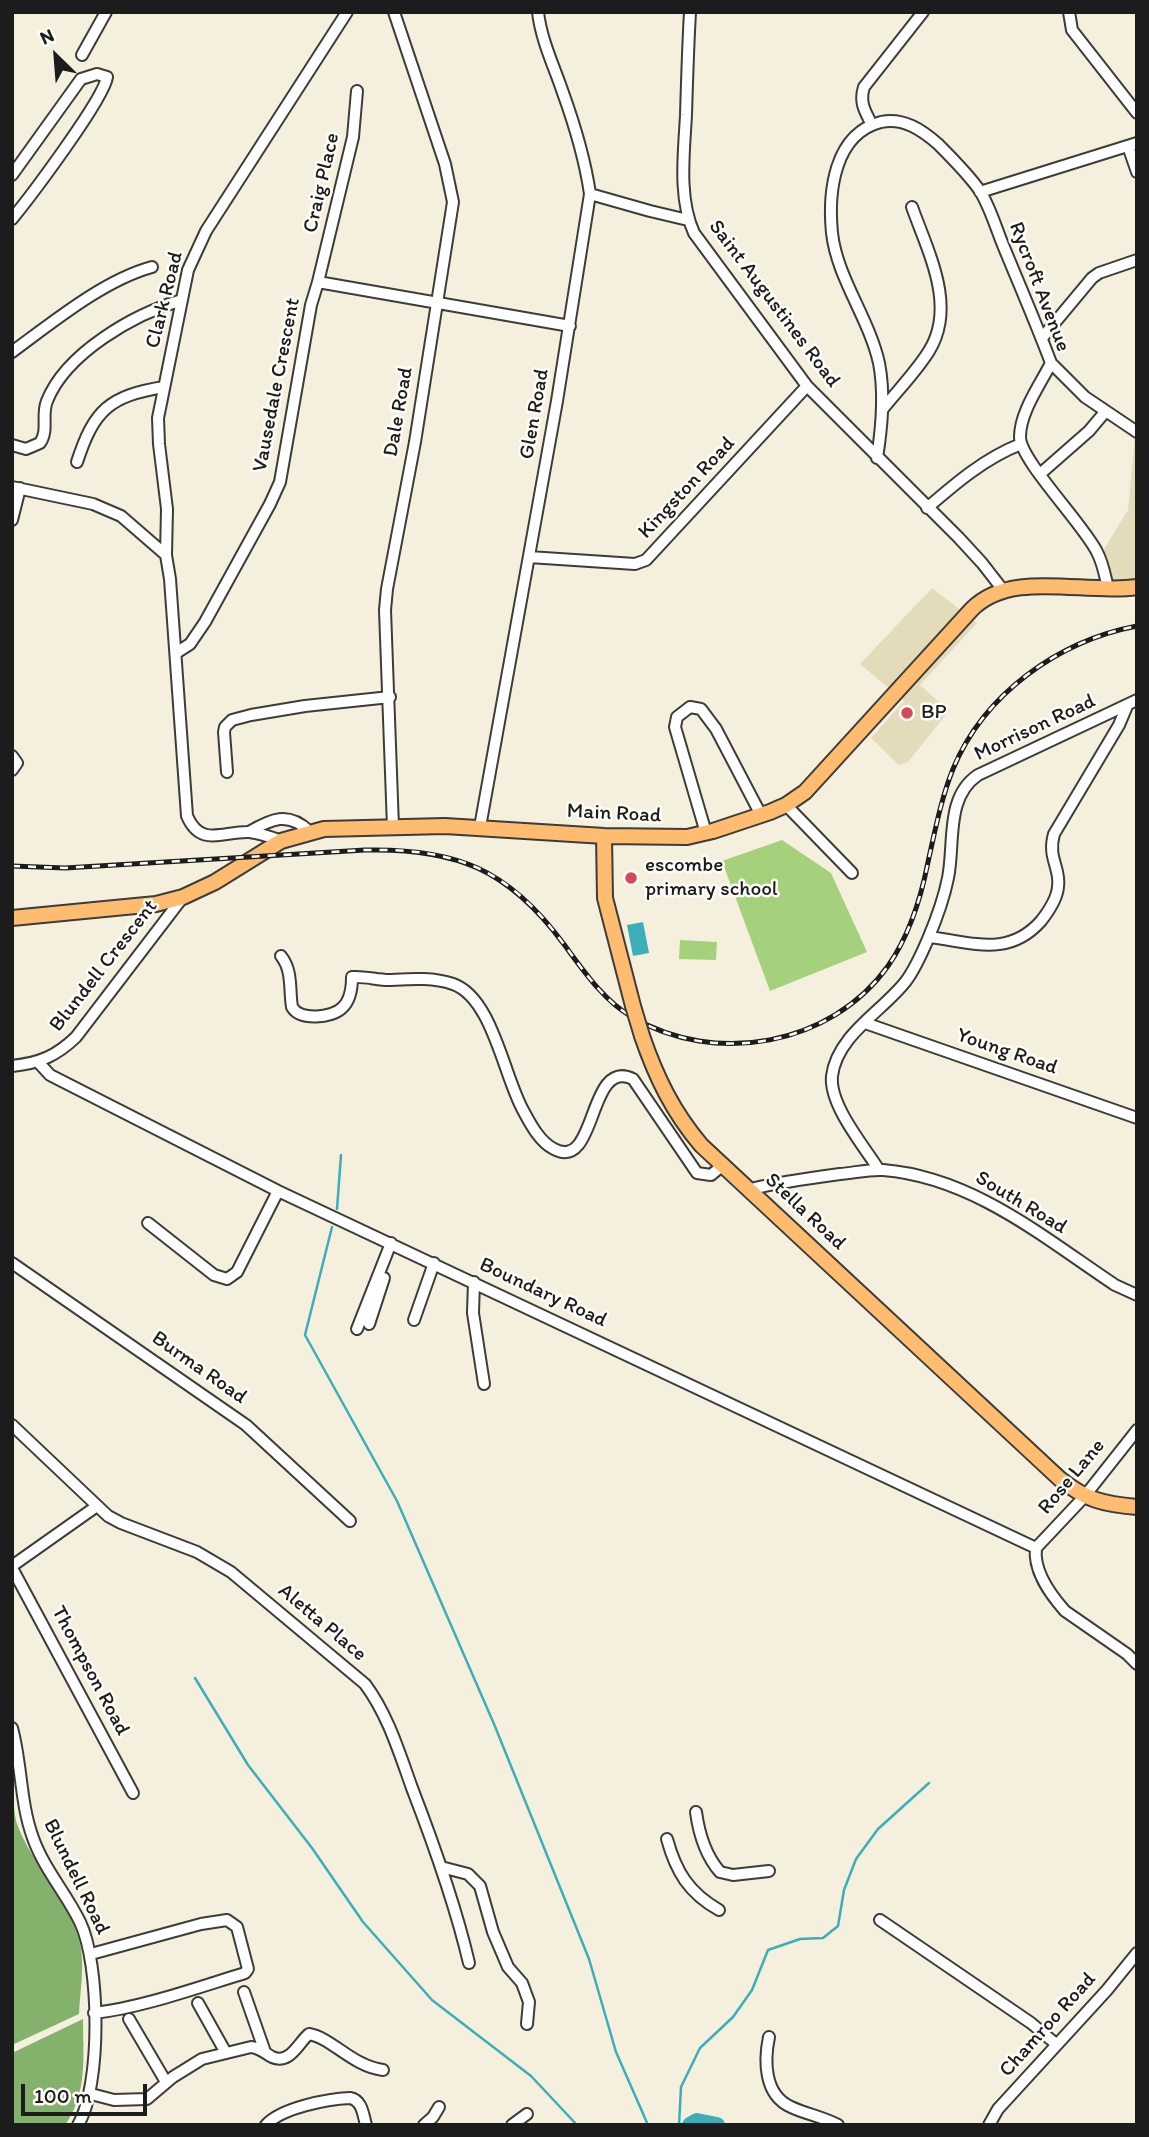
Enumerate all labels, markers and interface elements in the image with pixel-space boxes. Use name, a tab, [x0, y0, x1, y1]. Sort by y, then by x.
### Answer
north arrow	[21, 21, 91, 91]
text: N	[36, 23, 58, 50]
street label: Craig Place	[298, 131, 346, 235]
street label: Saint Augustines Road	[703, 215, 845, 393]
street label: Rycroft Avenue	[1003, 219, 1075, 355]
street label: Clark Road	[141, 249, 189, 351]
street label: Vausedale Crescent	[248, 296, 306, 474]
street label: Dale Road	[379, 365, 419, 459]
street label: Glen Road	[515, 367, 555, 461]
street label: Kingston Road	[633, 432, 741, 544]
street label: Morrison Road	[970, 689, 1100, 767]
place label: BP	[921, 700, 947, 726]
marker: BP	[899, 705, 915, 721]
street label: Main Road	[566, 799, 662, 829]
place label: escombe primary school	[645, 853, 778, 903]
marker: escombe primary school	[623, 870, 639, 886]
street label: Blundell Crescent	[45, 895, 163, 1037]
street label: Young Road	[953, 1023, 1061, 1081]
street label: South Road	[971, 1166, 1071, 1240]
street label: Stella Road	[759, 1168, 851, 1256]
street label: Boundary Road	[475, 1252, 611, 1334]
street label: Burma Road	[146, 1326, 252, 1410]
street label: Rose Lane	[1033, 1434, 1111, 1520]
street label: Aletta Place	[273, 1579, 371, 1667]
street label: Thompson Road	[45, 1602, 135, 1740]
street label: Blundell Road	[37, 1815, 115, 1939]
street label: Chamroo Road	[994, 1967, 1102, 2083]
scale bar	[24, 2070, 150, 2114]
text: 100 m	[34, 2083, 92, 2108]

